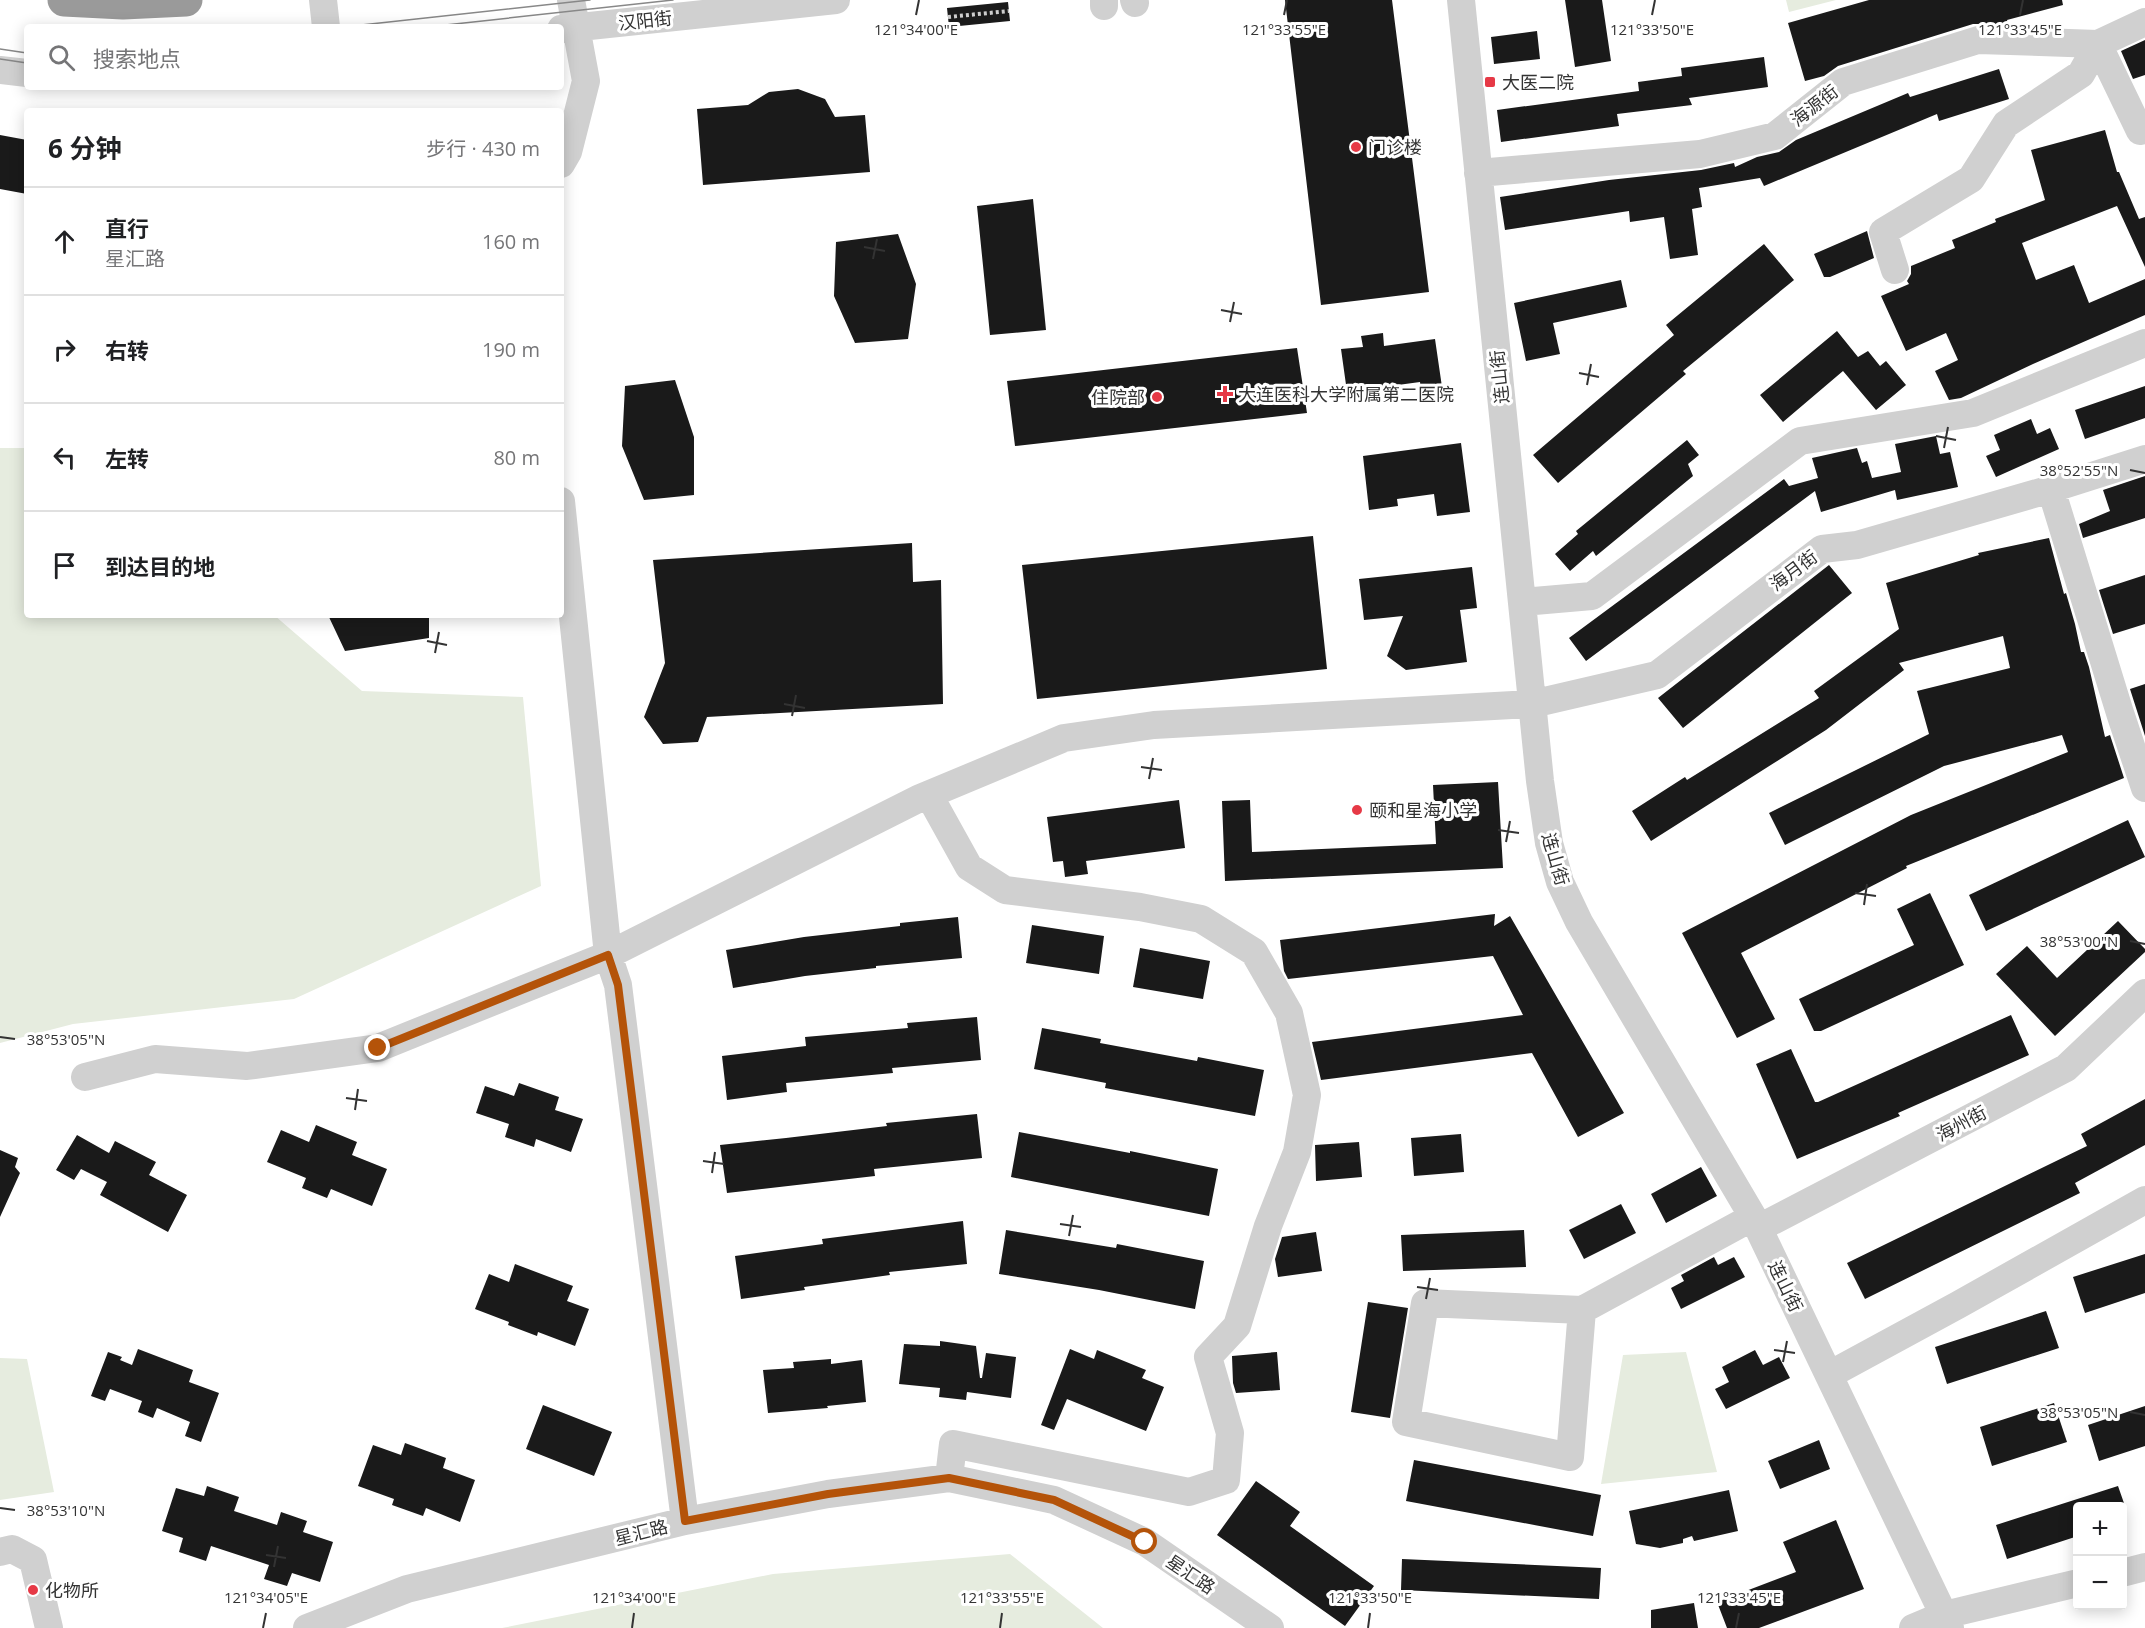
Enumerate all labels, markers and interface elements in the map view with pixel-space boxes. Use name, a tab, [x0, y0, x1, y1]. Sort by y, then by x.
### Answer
street label: 汉阳街	[617, 5, 673, 35]
text: 121°34'00"E	[874, 19, 958, 39]
text: 121°33'55"E	[1242, 19, 1326, 39]
text: 121°33'50"E	[1610, 19, 1694, 39]
text: 121°33'45"E	[1978, 19, 2062, 39]
search box	[24, 24, 564, 90]
icon: search	[45, 41, 78, 74]
text: 搜索地点	[93, 43, 181, 73]
place label: 大医二院	[1502, 70, 1574, 94]
marker: 大医二院	[1483, 75, 1497, 89]
street label: 海源街	[1785, 79, 1843, 131]
text: 6 分钟	[48, 130, 122, 166]
text: 步行 · 430 m	[426, 135, 540, 162]
place label: 门诊楼	[1368, 135, 1422, 159]
marker: 门诊楼	[1349, 140, 1363, 154]
text: 直行	[105, 213, 149, 243]
icon: ahead	[48, 225, 81, 258]
text: 160 m	[482, 228, 540, 255]
text: 星汇路	[105, 245, 165, 272]
icon: right	[48, 333, 81, 366]
text: 右转	[105, 335, 149, 365]
text: 190 m	[482, 336, 540, 363]
street label: 连山街	[1484, 349, 1514, 405]
place label: 大连医科大学附属第二医院	[1238, 382, 1454, 406]
place label: 住院部	[1091, 385, 1145, 409]
marker: 大连医科大学附属第二医院	[1216, 385, 1234, 403]
marker: 住院部	[1150, 390, 1164, 404]
icon: left	[48, 441, 81, 474]
text: 左转	[105, 443, 149, 473]
text: 80 m	[493, 444, 540, 471]
text: 38°52'55"N	[2040, 460, 2118, 480]
street label: 海月街	[1764, 544, 1822, 596]
icon: arrive	[48, 549, 81, 582]
text: 到达目的地	[105, 551, 215, 581]
place label: 颐和星海小学	[1369, 798, 1477, 822]
marker: 颐和星海小学	[1350, 803, 1364, 817]
street label: 连山街	[1537, 830, 1575, 888]
text: 38°53'00"N	[2040, 931, 2118, 951]
text: 38°53'05"N	[27, 1029, 105, 1049]
route end	[364, 1034, 390, 1060]
street label: 海州街	[1932, 1100, 1990, 1146]
street label: 连山街	[1763, 1256, 1809, 1316]
text: 38°53'05"N	[2040, 1402, 2118, 1422]
text: 38°53'10"N	[27, 1500, 105, 1520]
map controls	[2073, 1502, 2127, 1610]
button: +	[2073, 1502, 2127, 1556]
street label: 星汇路	[612, 1514, 670, 1550]
route start	[1131, 1528, 1157, 1554]
street label: 星汇路	[1162, 1549, 1220, 1599]
button: −	[2073, 1556, 2127, 1610]
place label: 化物所	[45, 1578, 99, 1602]
marker: 化物所	[26, 1583, 40, 1597]
text: 121°34'05"E	[224, 1587, 308, 1607]
text: 121°34'00"E	[592, 1587, 676, 1607]
text: 121°33'55"E	[960, 1587, 1044, 1607]
text: 121°33'50"E	[1328, 1587, 1412, 1607]
text: 121°33'45"E	[1697, 1587, 1781, 1607]

